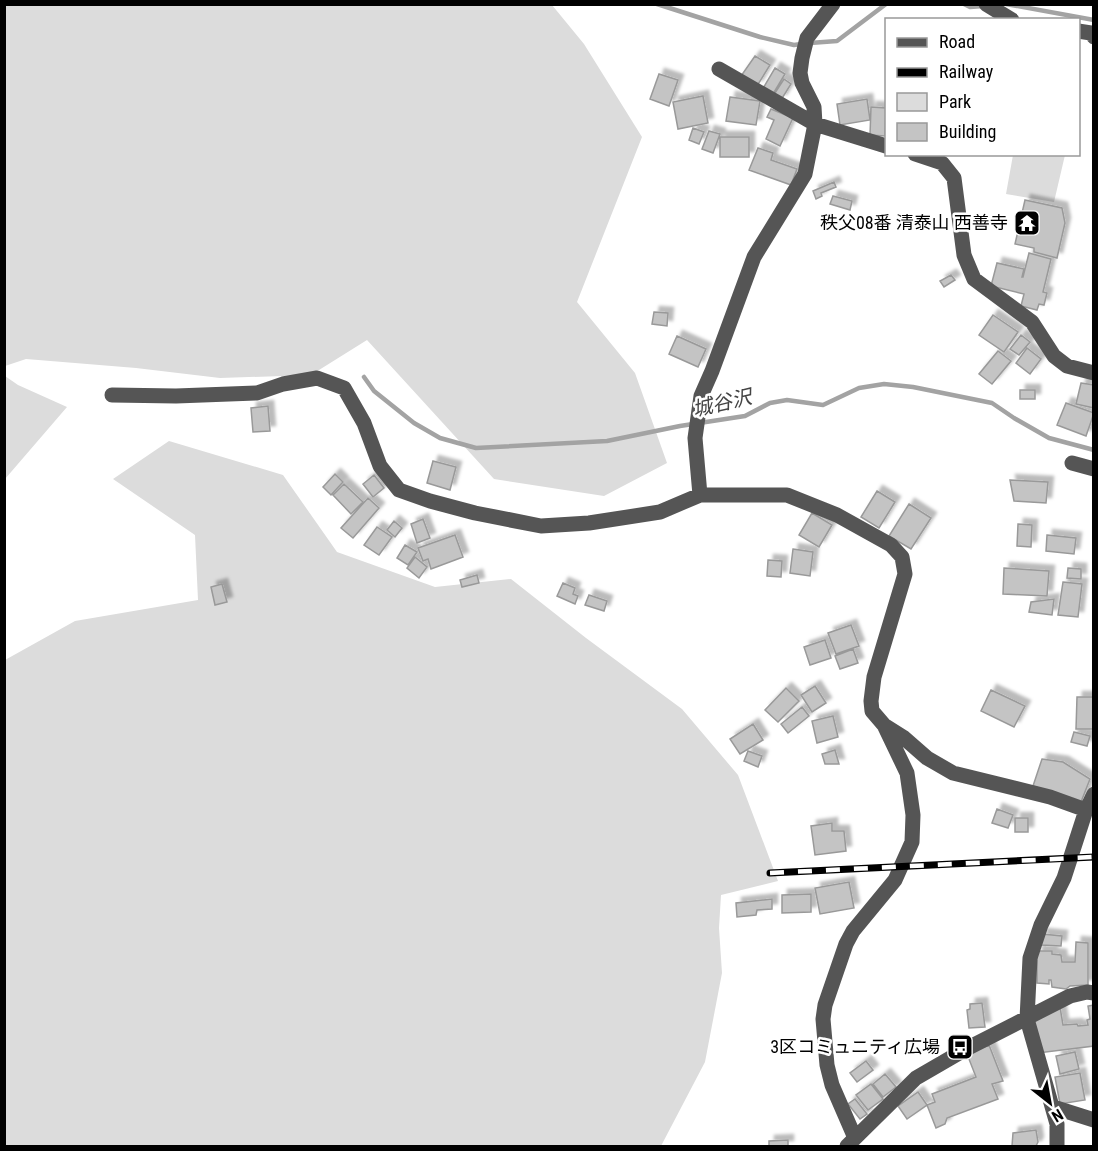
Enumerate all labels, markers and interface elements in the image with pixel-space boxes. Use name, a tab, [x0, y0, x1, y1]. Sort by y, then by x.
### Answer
legend	[885, 18, 1080, 156]
text: Road	[939, 31, 975, 52]
text: Railway	[939, 61, 994, 82]
text: Park	[939, 91, 971, 112]
text: Building	[939, 121, 996, 142]
temple icon: 秩父08番 清泰山 西善寺	[1012, 208, 1042, 238]
place label: 秩父08番 清泰山 西善寺	[820, 212, 1008, 233]
water label: 城谷沢	[690, 384, 757, 421]
bus stop icon: 3区コミュニティ広場	[945, 1032, 975, 1062]
place label: 3区コミュニティ広場	[770, 1036, 940, 1057]
north arrow	[1020, 1073, 1080, 1133]
text: N	[1048, 1105, 1067, 1126]

